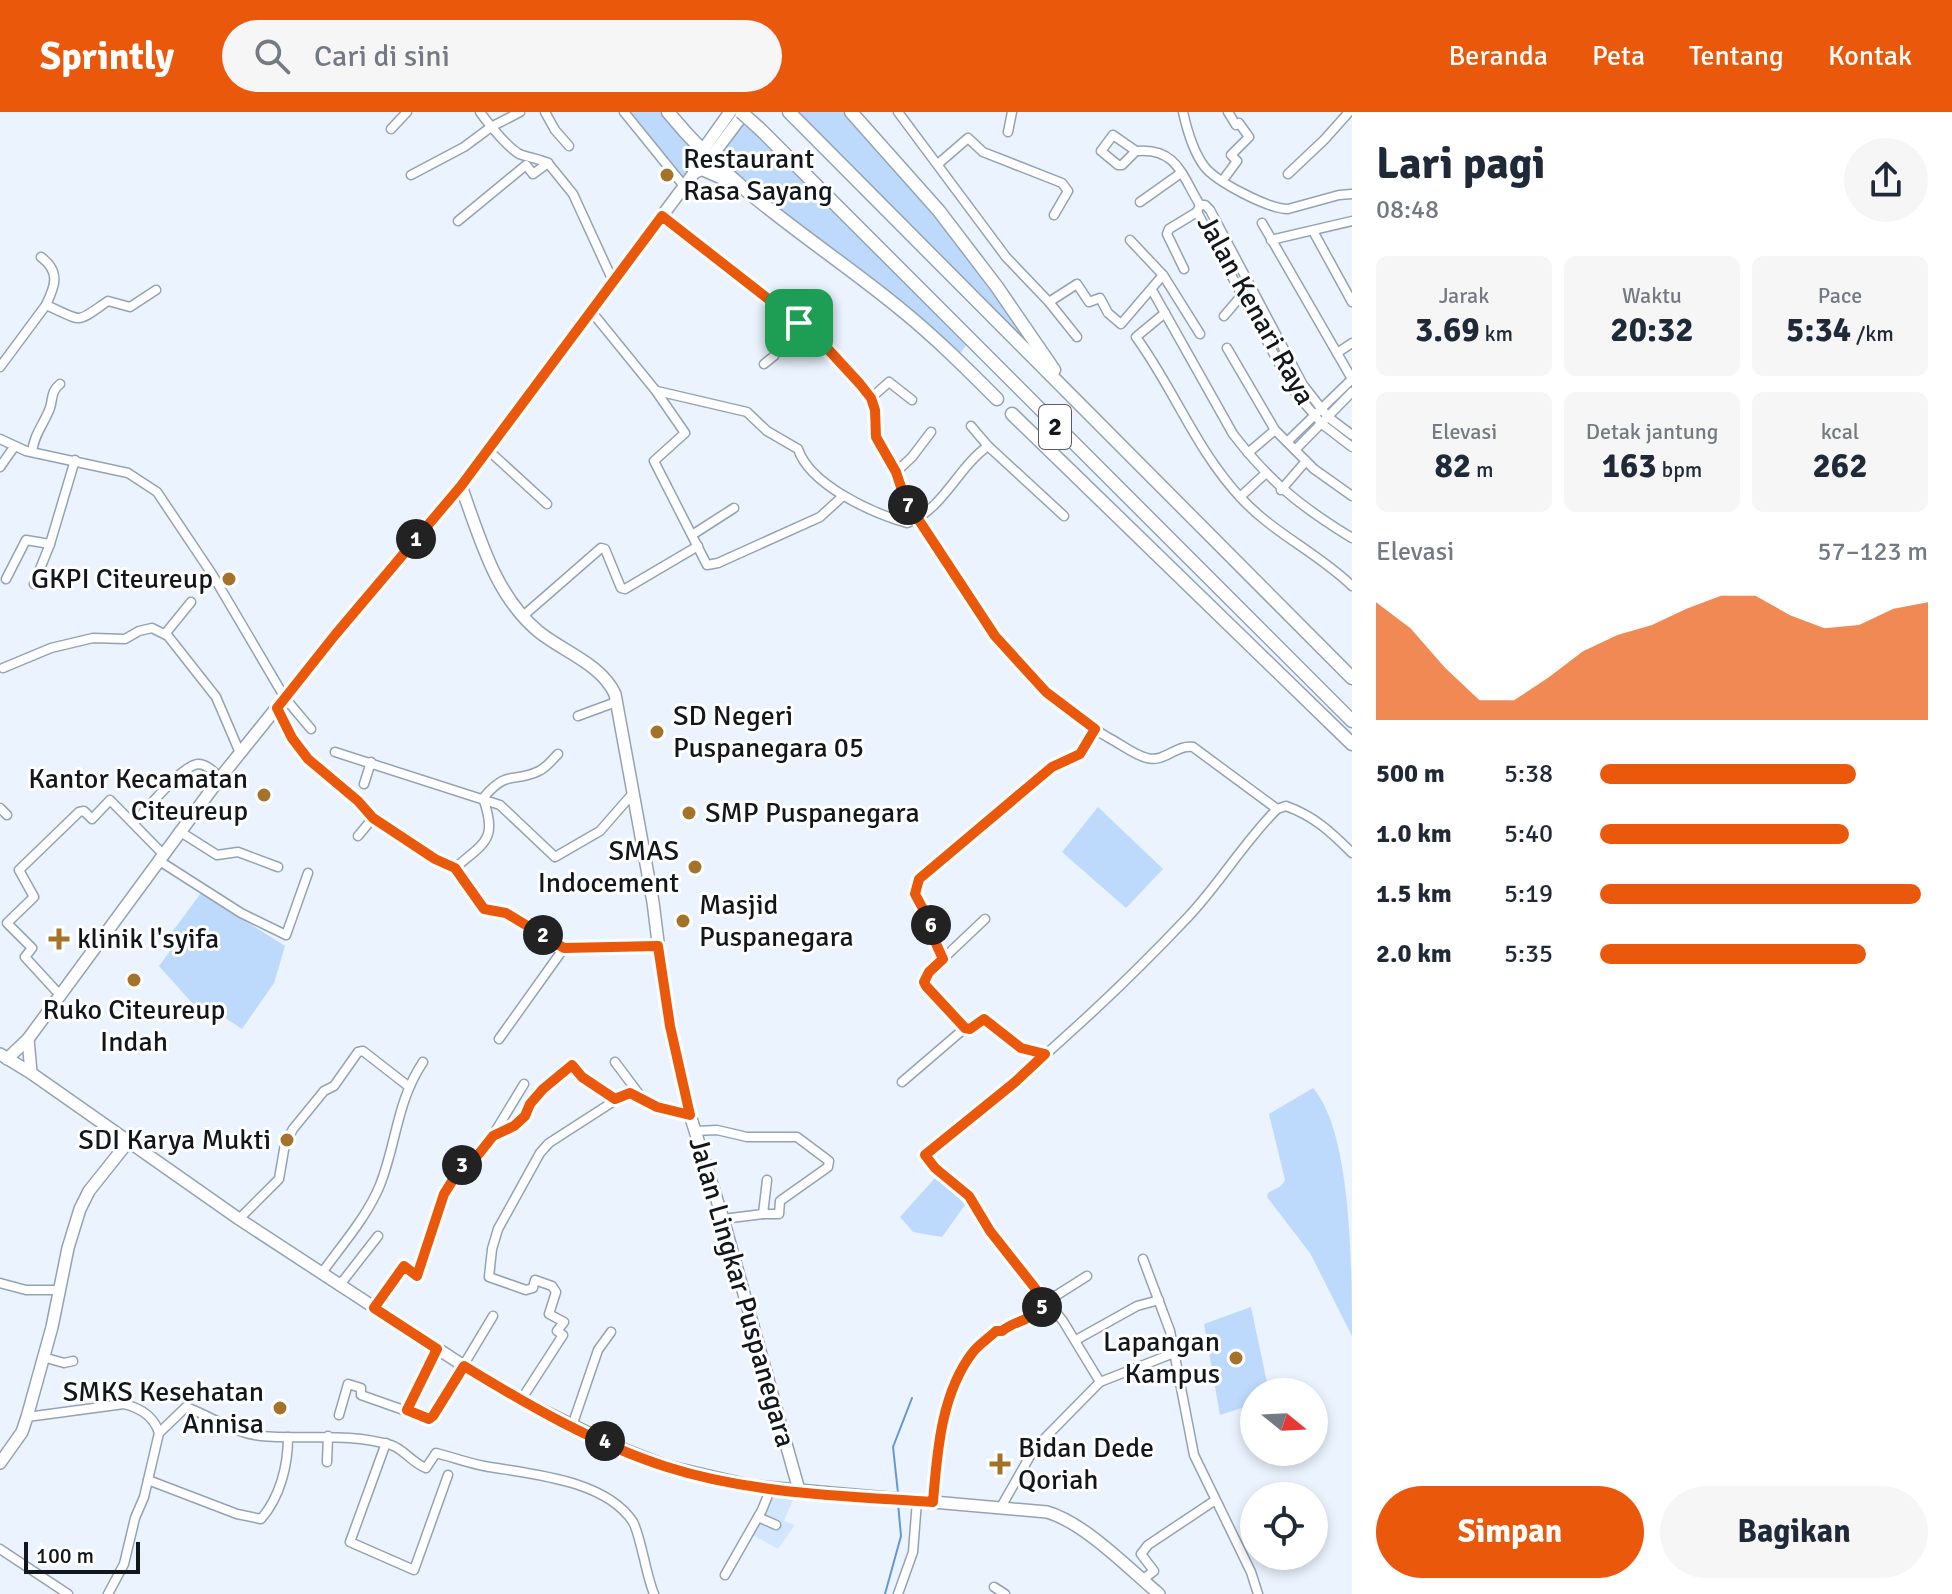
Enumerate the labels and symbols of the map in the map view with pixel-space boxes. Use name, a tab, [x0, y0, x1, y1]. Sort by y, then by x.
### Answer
place label: Restaurant Rasa Sayang	[683, 142, 833, 208]
marker: Restaurant Rasa Sayang	[658, 166, 676, 184]
street label: Jalan Kenari Raya	[1190, 209, 1322, 411]
pin	[765, 289, 833, 357]
road number: 2	[1039, 405, 1071, 449]
pin: 7	[888, 485, 928, 525]
pin: 1	[396, 519, 436, 559]
place label: GKPI Citeureup	[31, 562, 213, 596]
marker: GKPI Citeureup	[220, 570, 238, 588]
place label: SD Negeri Puspanegara 05	[673, 699, 864, 765]
marker: SD Negeri Puspanegara 05	[648, 723, 666, 741]
place label: Kantor Kecamatan Citeureup	[28, 762, 248, 828]
marker: Kantor Kecamatan Citeureup	[255, 786, 273, 804]
place label: SMP Puspanegara	[705, 796, 920, 830]
marker: SMP Puspanegara	[680, 804, 698, 822]
place label: SMAS Indocement	[538, 834, 679, 900]
marker: SMAS Indocement	[686, 858, 704, 876]
place label: Masjid Puspanegara	[699, 888, 854, 954]
pin: 6	[911, 905, 951, 945]
marker: Masjid Puspanegara	[674, 912, 692, 930]
pin: 2	[523, 915, 563, 955]
place label: klinik l'syifa	[77, 922, 219, 956]
marker: klinik l'syifa	[48, 928, 70, 950]
marker: Ruko Citeureup Indah	[125, 971, 143, 989]
place label: Ruko Citeureup Indah	[43, 993, 225, 1059]
place label: SDI Karya Mukti	[78, 1123, 271, 1157]
marker: SDI Karya Mukti	[278, 1131, 296, 1149]
street label: Jalan Lingkar Puspanegara	[681, 1133, 803, 1451]
pin: 3	[442, 1145, 482, 1185]
pin: 5	[1022, 1287, 1062, 1327]
place label: Lapangan Kampus	[1103, 1325, 1220, 1391]
marker: Lapangan Kampus	[1227, 1349, 1245, 1367]
place label: SMKS Kesehatan Annisa	[63, 1375, 264, 1441]
north arrow	[1240, 1378, 1328, 1466]
marker: SMKS Kesehatan Annisa	[271, 1399, 289, 1417]
pin: 4	[585, 1421, 625, 1461]
place label: Bidan Dede Qoriah	[1018, 1431, 1154, 1497]
marker: Bidan Dede Qoriah	[989, 1453, 1011, 1475]
scale bar	[24, 1538, 140, 1574]

